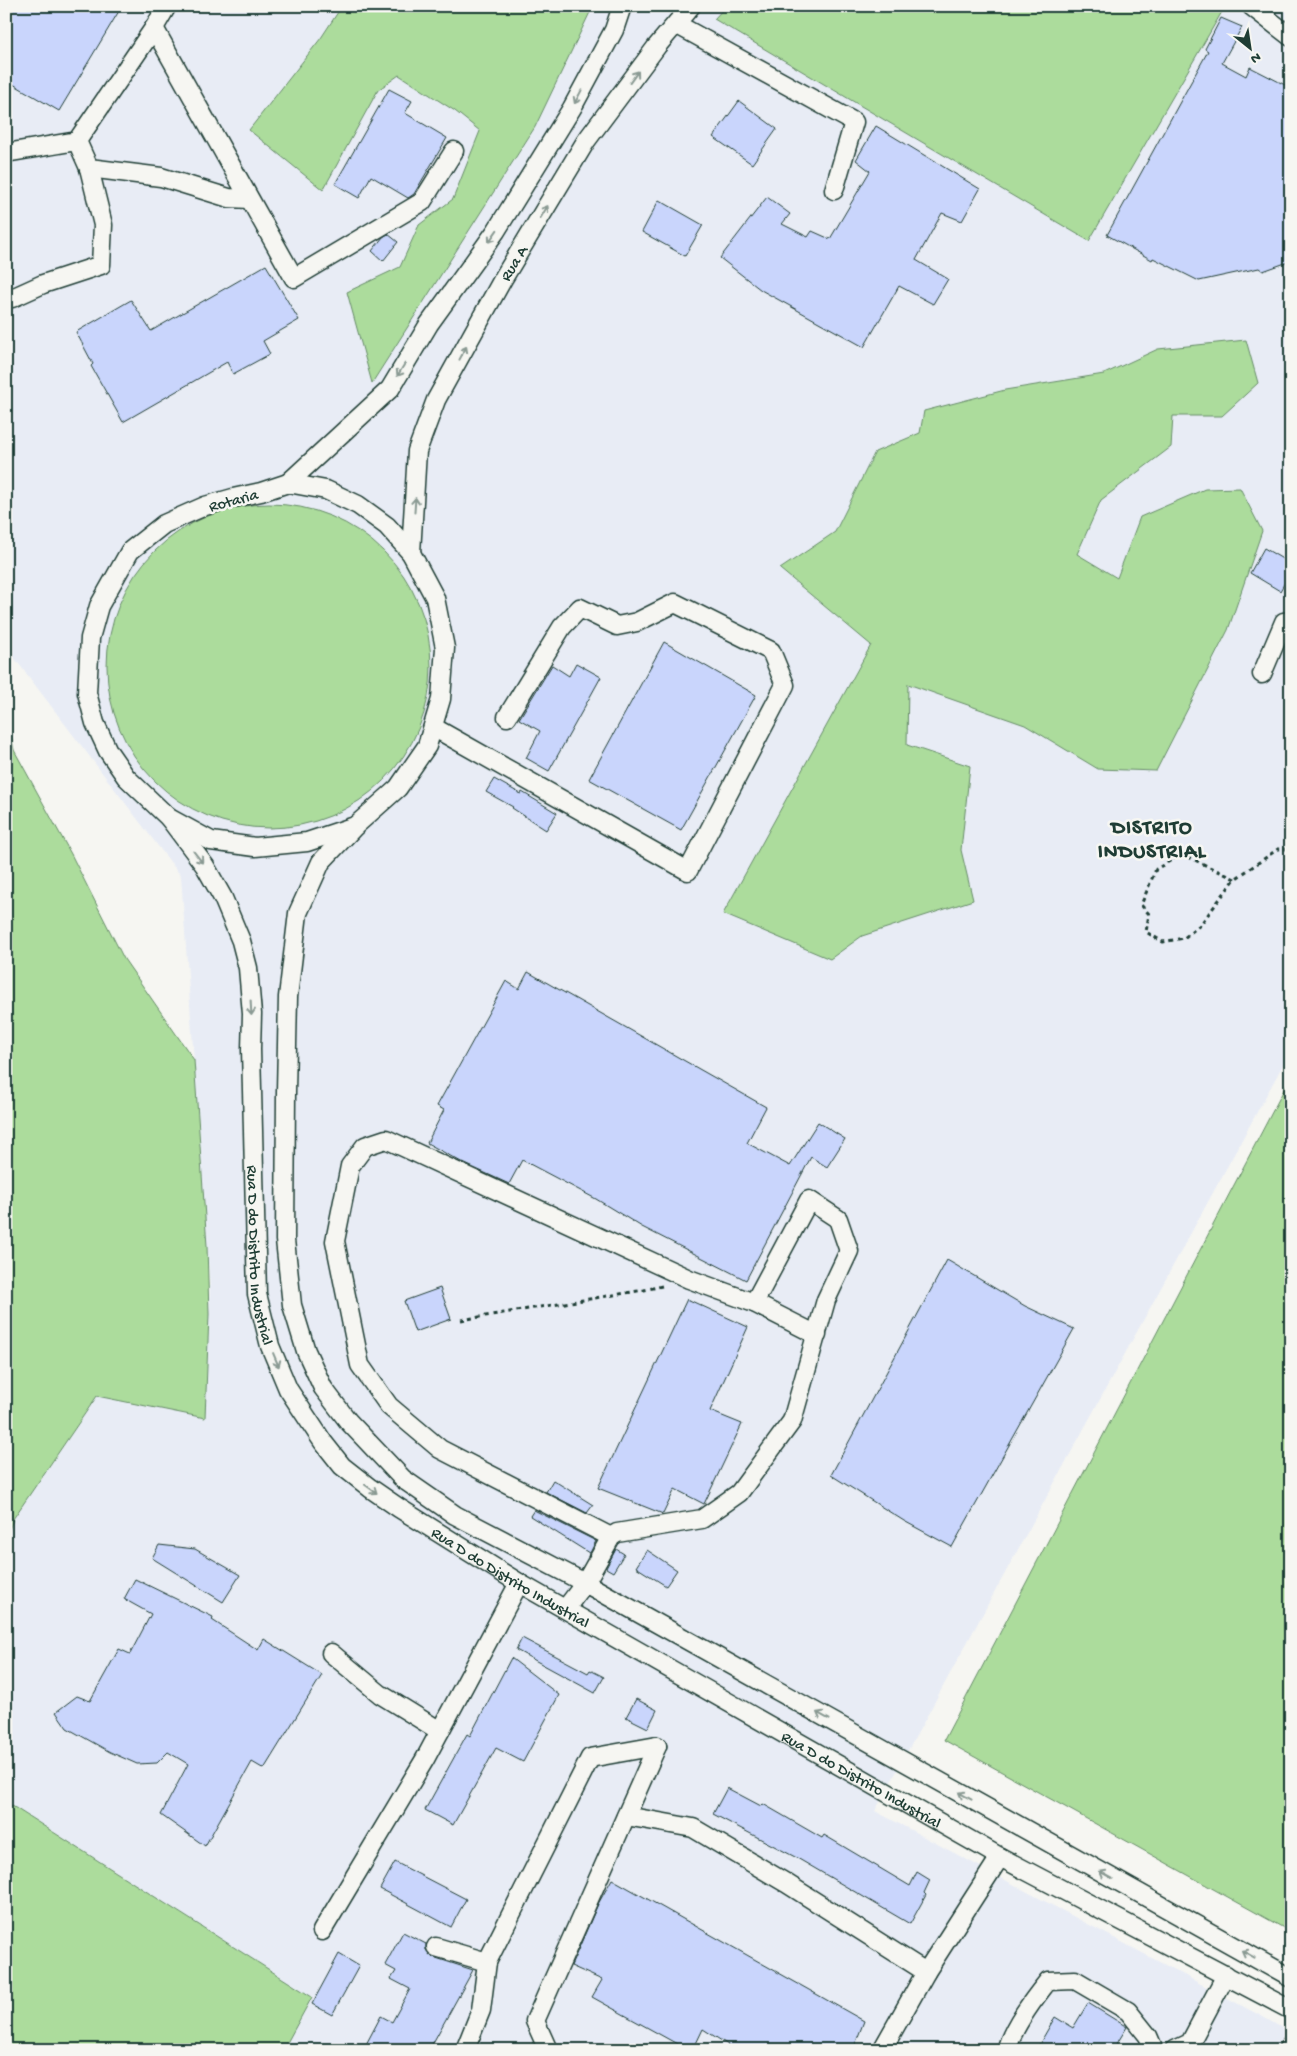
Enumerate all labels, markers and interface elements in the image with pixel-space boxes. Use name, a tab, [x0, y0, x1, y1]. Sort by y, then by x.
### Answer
north arrow	[1224, 22, 1274, 72]
text: N	[1247, 47, 1263, 67]
one-way arrow	[629, 70, 639, 84]
one-way arrow	[573, 90, 583, 105]
one-way arrow	[539, 205, 549, 219]
one-way arrow	[488, 229, 498, 243]
street label: Rua A	[498, 242, 534, 286]
one-way arrow	[458, 345, 468, 360]
one-way arrow	[396, 362, 406, 376]
street label: Rotaria	[207, 486, 262, 518]
one-way arrow	[410, 497, 419, 513]
district label: DISTRITO INDUSTRIAL	[1098, 817, 1207, 866]
one-way arrow	[193, 850, 204, 863]
one-way arrow	[247, 1000, 256, 1016]
street label: Rua D do Distrito Industrial	[241, 1165, 275, 1347]
one-way arrow	[271, 1352, 281, 1367]
one-way arrow	[364, 1484, 378, 1494]
street label: Rua D do Distrito Industrial	[427, 1525, 592, 1634]
one-way arrow	[816, 1711, 830, 1721]
street label: Rua D do Distrito Industrial	[777, 1728, 944, 1834]
one-way arrow	[958, 1790, 972, 1800]
one-way arrow	[1099, 1870, 1114, 1880]
one-way arrow	[1242, 1949, 1256, 1959]

